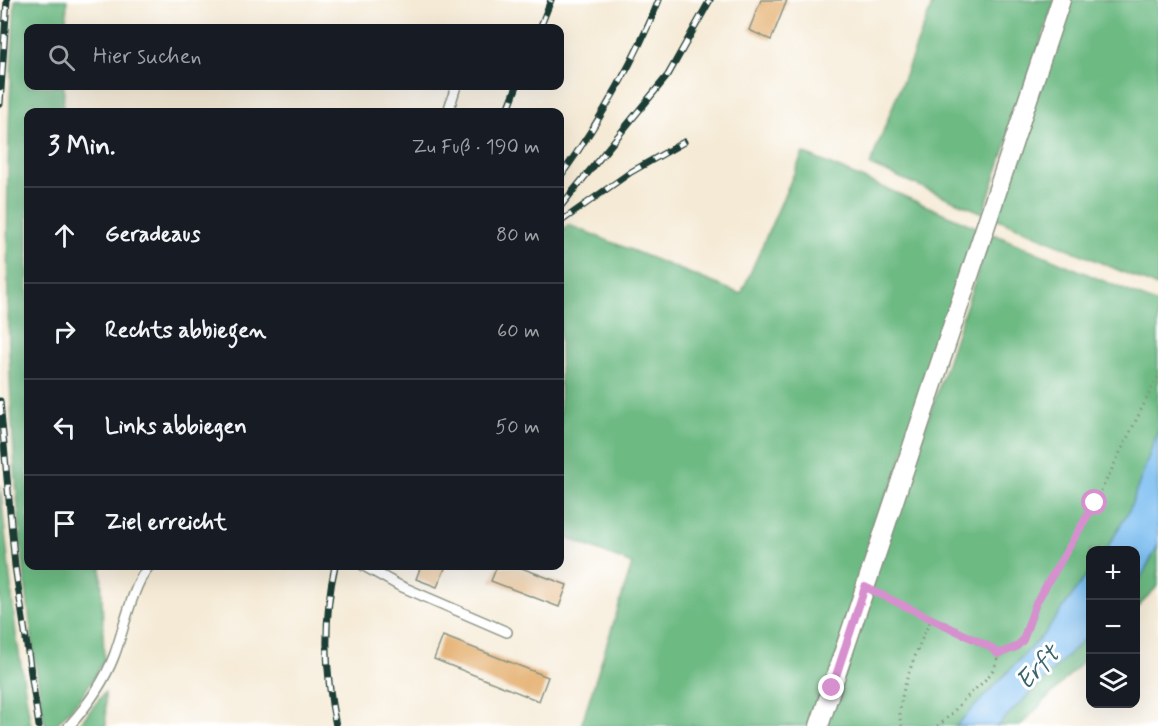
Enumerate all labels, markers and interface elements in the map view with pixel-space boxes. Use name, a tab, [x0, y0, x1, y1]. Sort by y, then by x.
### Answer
search box	[24, 24, 564, 90]
icon: search	[45, 41, 78, 74]
text: Hier suchen	[93, 43, 202, 71]
text: 3 Min.	[48, 130, 116, 164]
text: Zu Fuß · 190 m	[412, 134, 540, 161]
icon: ahead	[48, 219, 81, 252]
text: Geradeaus	[105, 221, 200, 249]
text: 80 m	[496, 222, 540, 249]
icon: right	[48, 315, 81, 348]
text: Rechts abbiegen	[105, 317, 266, 345]
text: 60 m	[497, 318, 540, 345]
icon: left	[48, 411, 81, 444]
text: Links abbiegen	[105, 413, 247, 441]
text: 50 m	[495, 414, 540, 441]
route start	[1081, 489, 1107, 515]
icon: arrive	[48, 507, 81, 540]
text: Ziel erreicht	[105, 509, 227, 537]
map controls	[1086, 546, 1140, 708]
button: +	[1086, 546, 1140, 600]
button: −	[1086, 600, 1140, 654]
water label: Erft	[1009, 637, 1070, 698]
button: layers	[1086, 654, 1140, 708]
route end	[818, 674, 844, 700]

